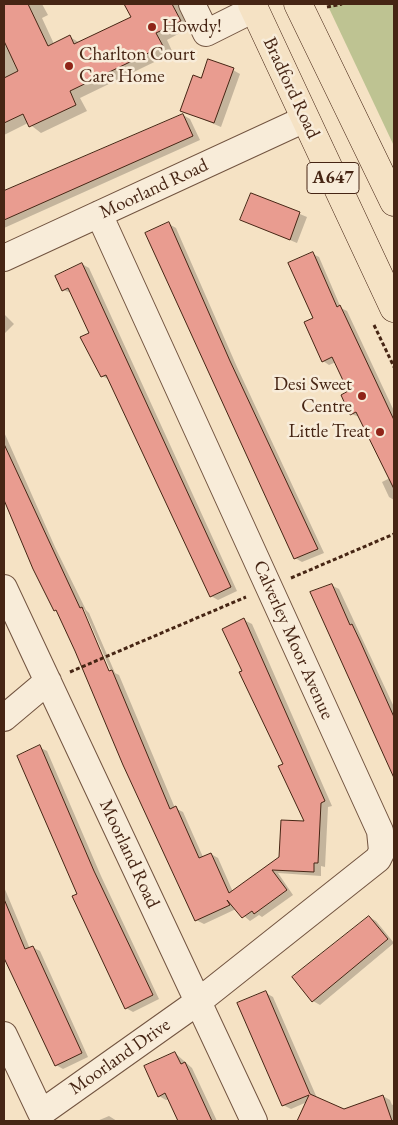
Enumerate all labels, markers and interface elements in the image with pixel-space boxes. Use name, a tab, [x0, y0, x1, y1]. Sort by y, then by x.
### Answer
place label: Howdy!	[162, 16, 222, 38]
marker: Howdy!	[146, 21, 158, 33]
street label: Bradford Road	[258, 34, 324, 142]
place label: Charlton Court Care Home	[79, 44, 195, 88]
marker: Charlton Court Care Home	[63, 60, 75, 72]
street label: Moorland Road	[96, 154, 212, 224]
road number: A647	[307, 162, 359, 194]
place label: Desi Sweet Centre	[274, 374, 352, 418]
marker: Desi Sweet Centre	[356, 390, 368, 402]
place label: Little Treat	[288, 421, 370, 443]
marker: Little Treat	[374, 426, 386, 438]
street label: Calverley Moor Avenue	[248, 557, 338, 723]
street label: Moorland Road	[94, 796, 164, 912]
street label: Moorland Drive	[65, 1014, 175, 1100]

